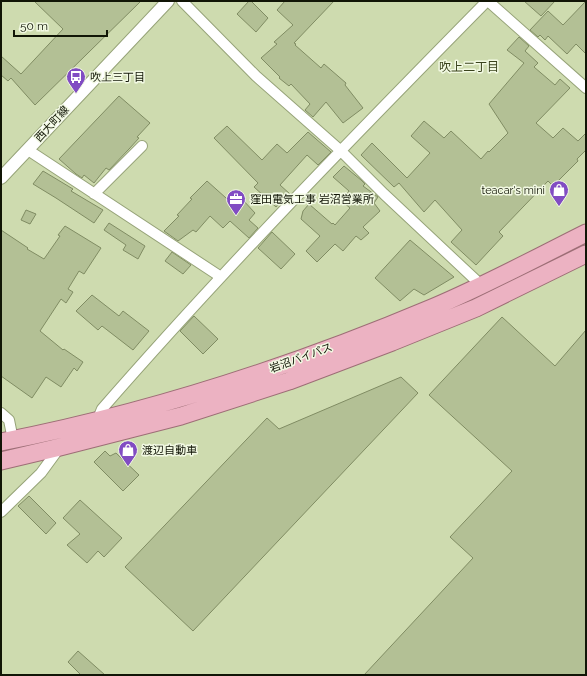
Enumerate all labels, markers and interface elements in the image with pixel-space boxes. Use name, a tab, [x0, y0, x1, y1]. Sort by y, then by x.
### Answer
scale bar	[14, 12, 107, 38]
text: 50 m	[20, 19, 48, 33]
district label: 吹上二丁目	[439, 60, 499, 74]
bus stop icon: 吹上三丁目	[65, 66, 87, 94]
place label: 吹上三丁目	[90, 71, 145, 84]
street label: 西大町線	[32, 103, 72, 145]
shop icon: teacar's mini	[548, 179, 570, 207]
place label: teacar's mini	[482, 184, 545, 197]
office icon: 窪田電気工事 岩沼営業所	[225, 188, 247, 216]
place label: 窪田電気工事 岩沼営業所	[250, 193, 375, 206]
street label: 岩沼バイパス	[268, 341, 334, 375]
shop icon: 渡辺自動車	[117, 439, 139, 467]
place label: 渡辺自動車	[142, 444, 197, 457]

